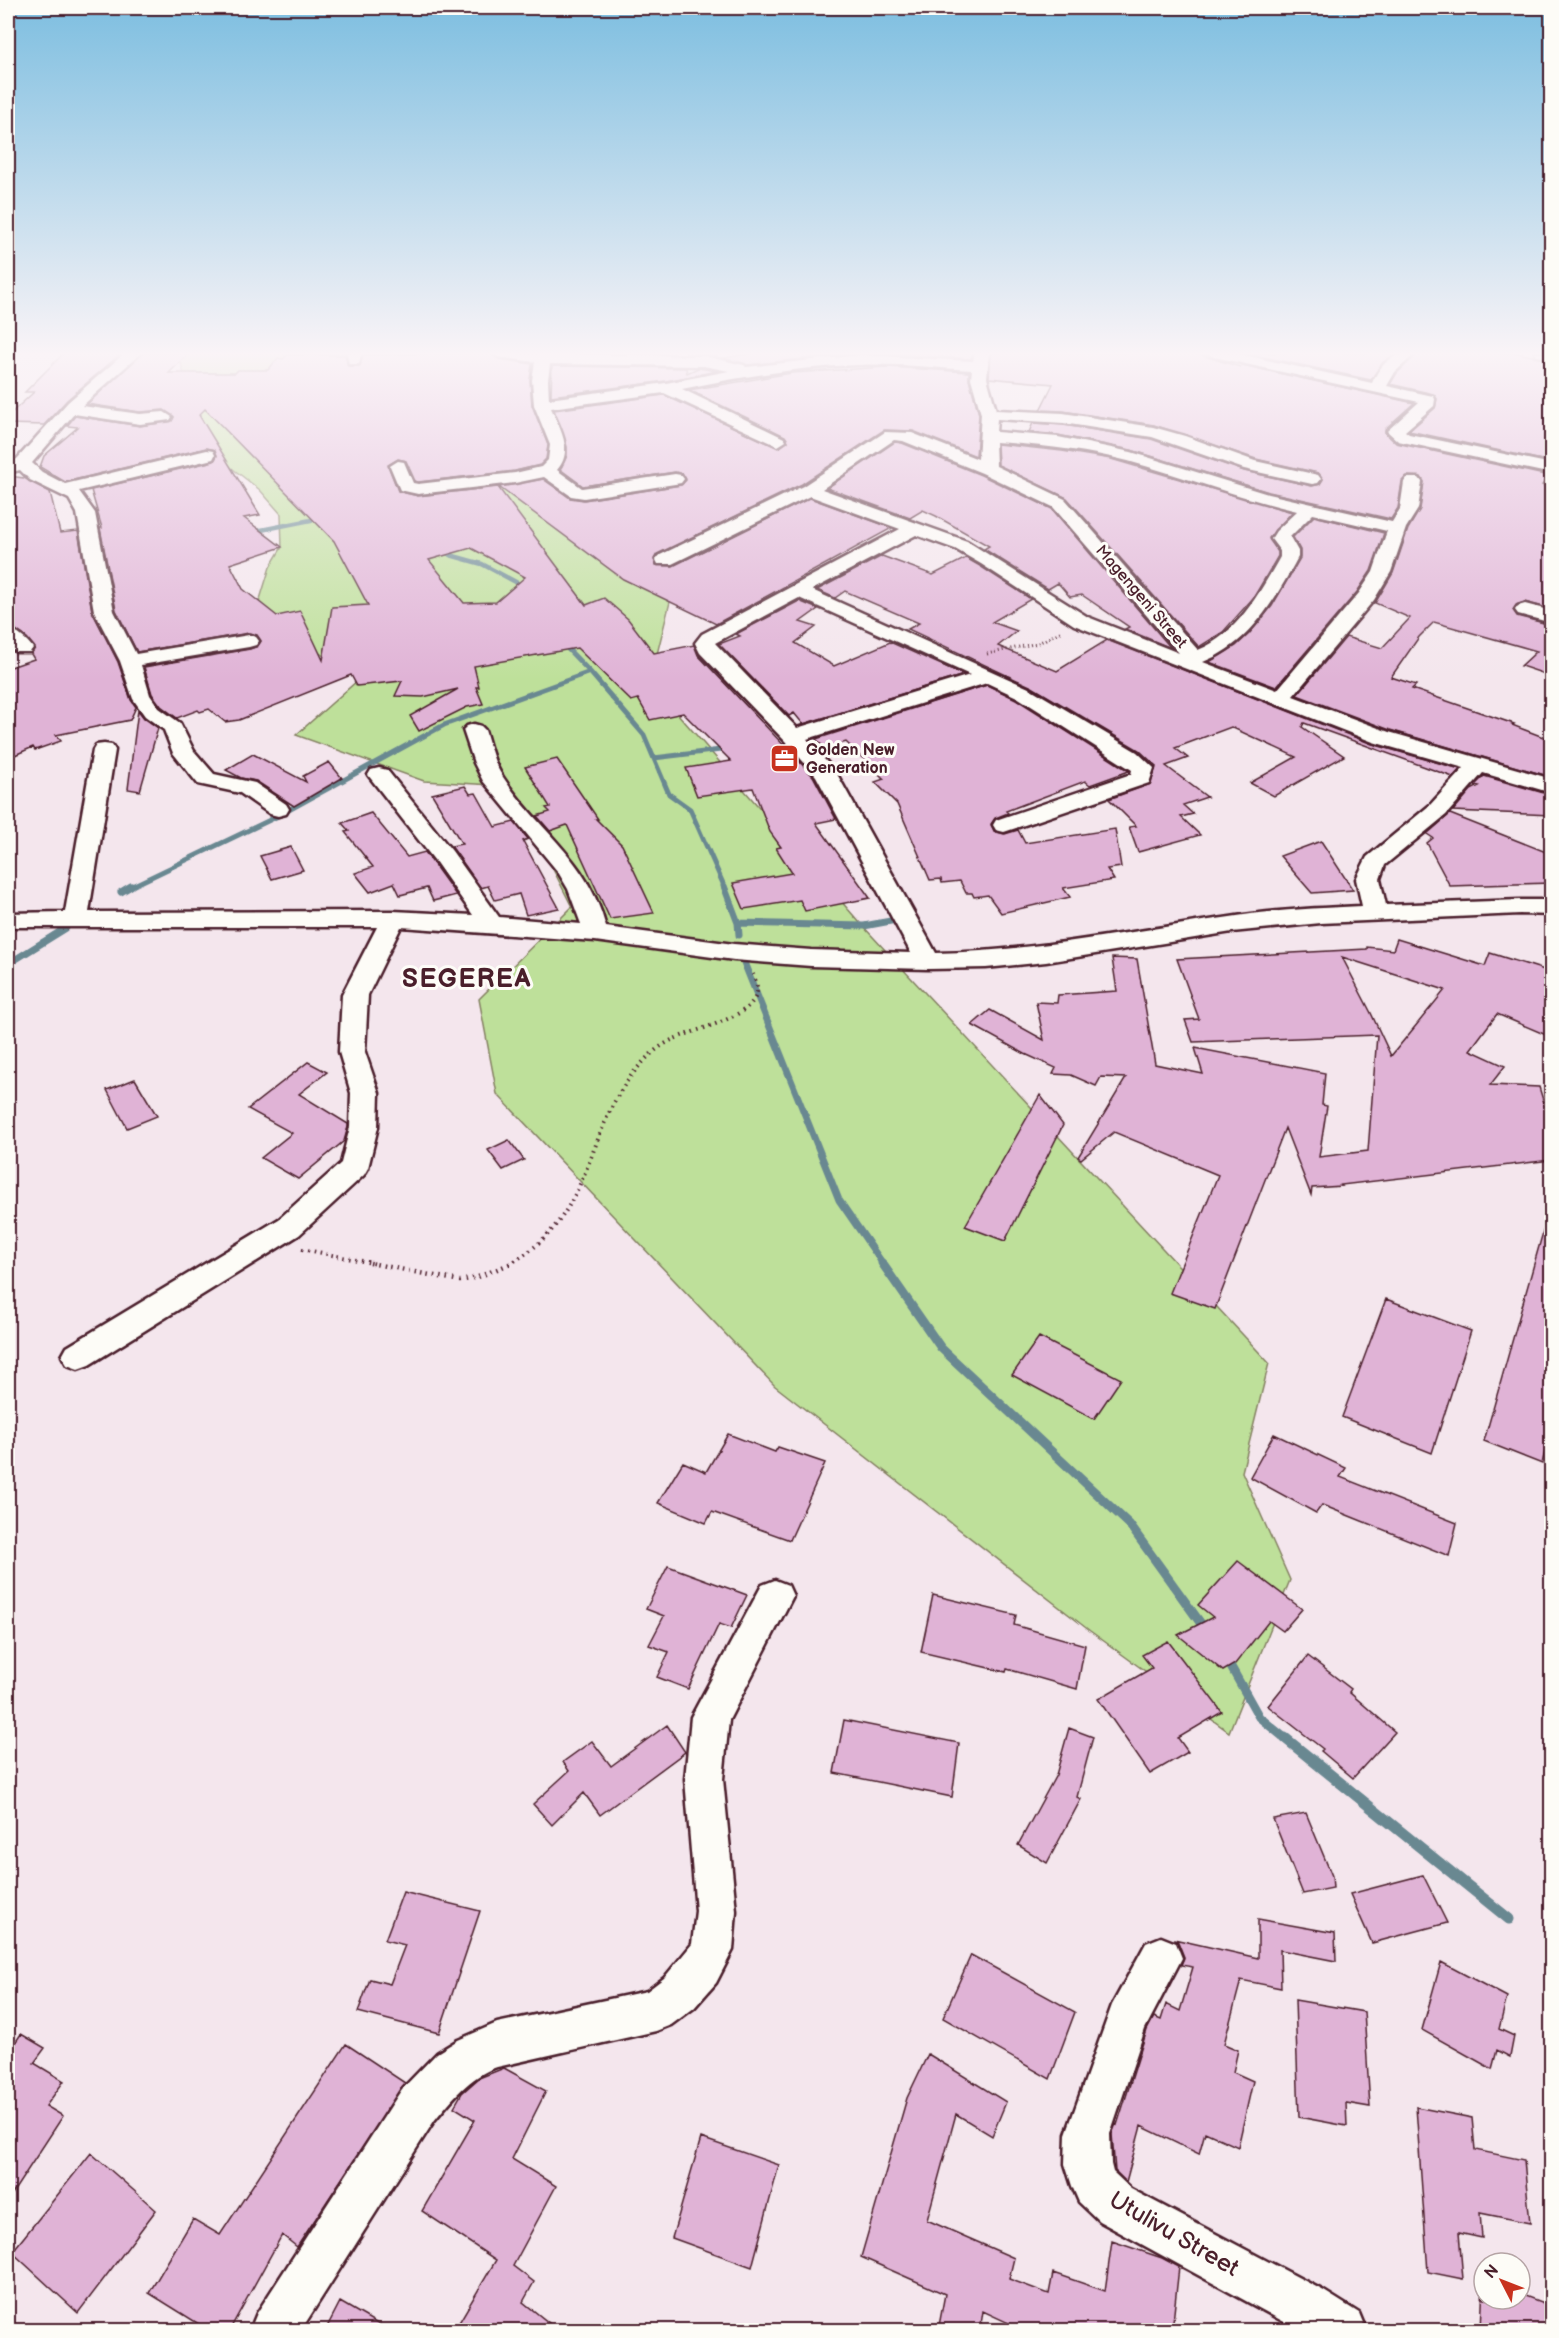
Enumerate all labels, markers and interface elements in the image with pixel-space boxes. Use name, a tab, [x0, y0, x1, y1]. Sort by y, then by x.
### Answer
street label: Magengeni Street	[1091, 542, 1191, 652]
place label: Golden New Generation	[806, 741, 895, 778]
office icon: Golden New Generation	[769, 743, 801, 775]
district label: SEGEREA	[402, 964, 532, 995]
street label: Utulivu Street	[1104, 2185, 1245, 2283]
north arrow	[1472, 2251, 1532, 2311]
text: N	[1481, 2261, 1503, 2283]

